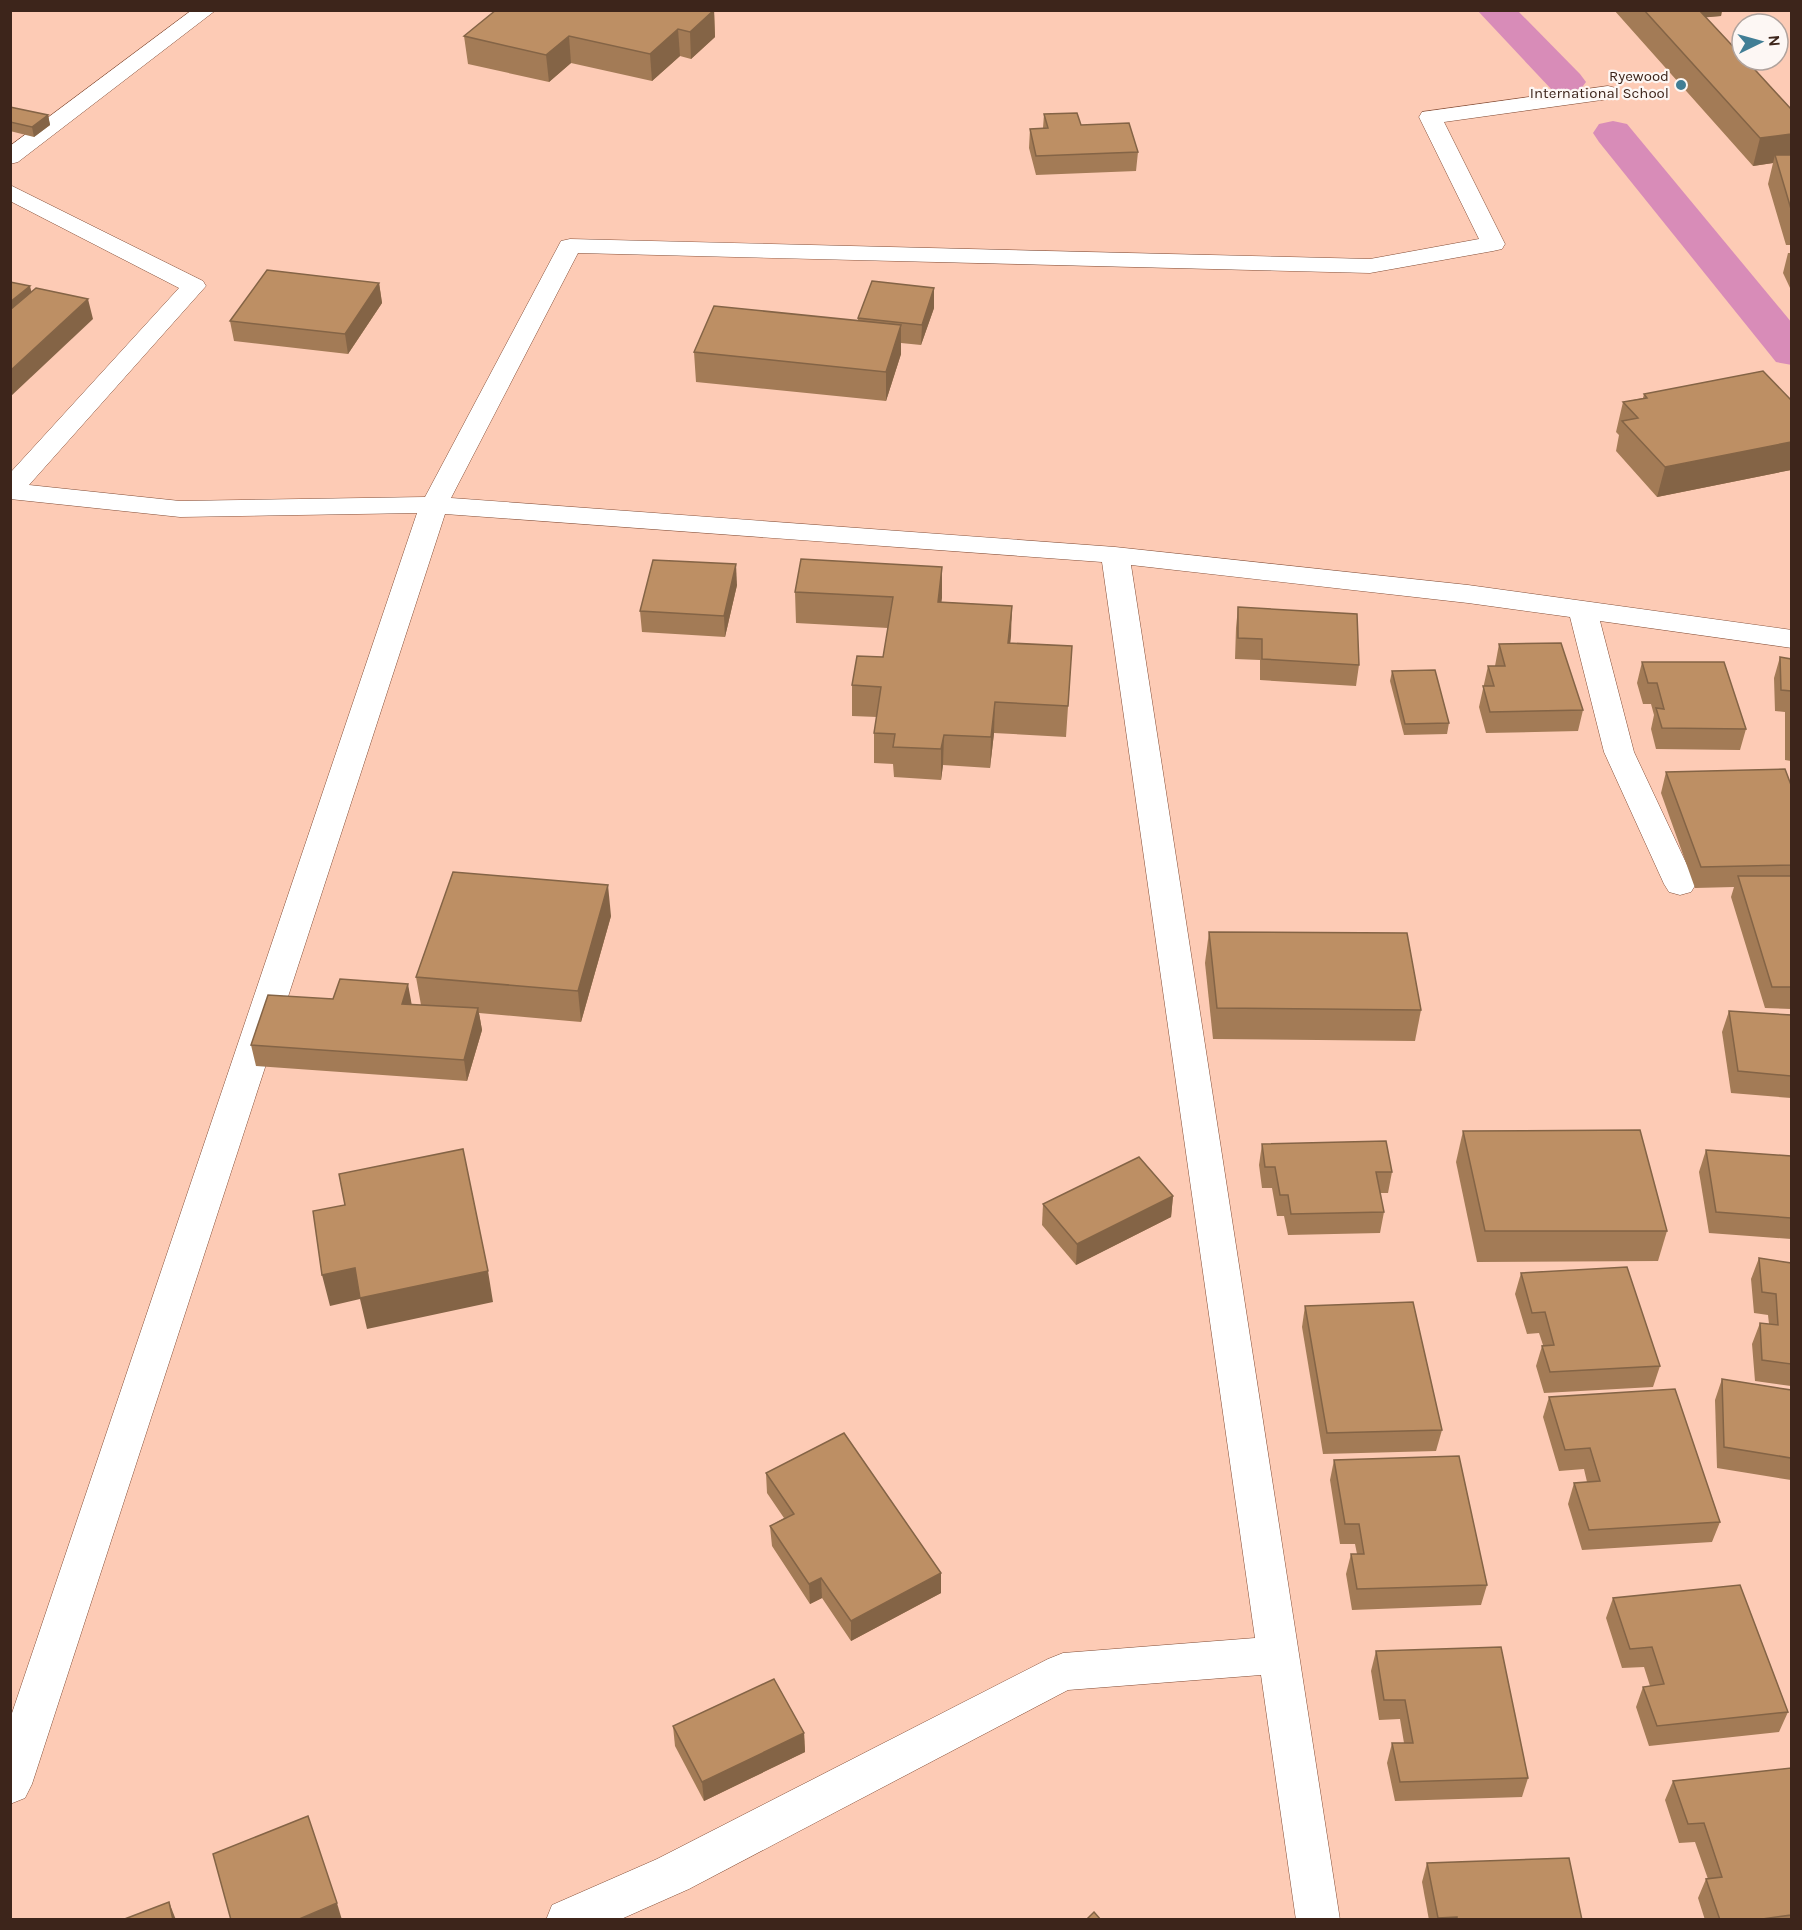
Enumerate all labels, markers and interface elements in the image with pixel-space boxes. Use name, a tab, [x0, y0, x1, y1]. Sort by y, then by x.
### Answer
north arrow	[1730, 12, 1790, 72]
text: N	[1764, 34, 1784, 47]
place label: Ryewood International School	[1530, 67, 1669, 102]
marker: Ryewood International School	[1674, 78, 1688, 92]

